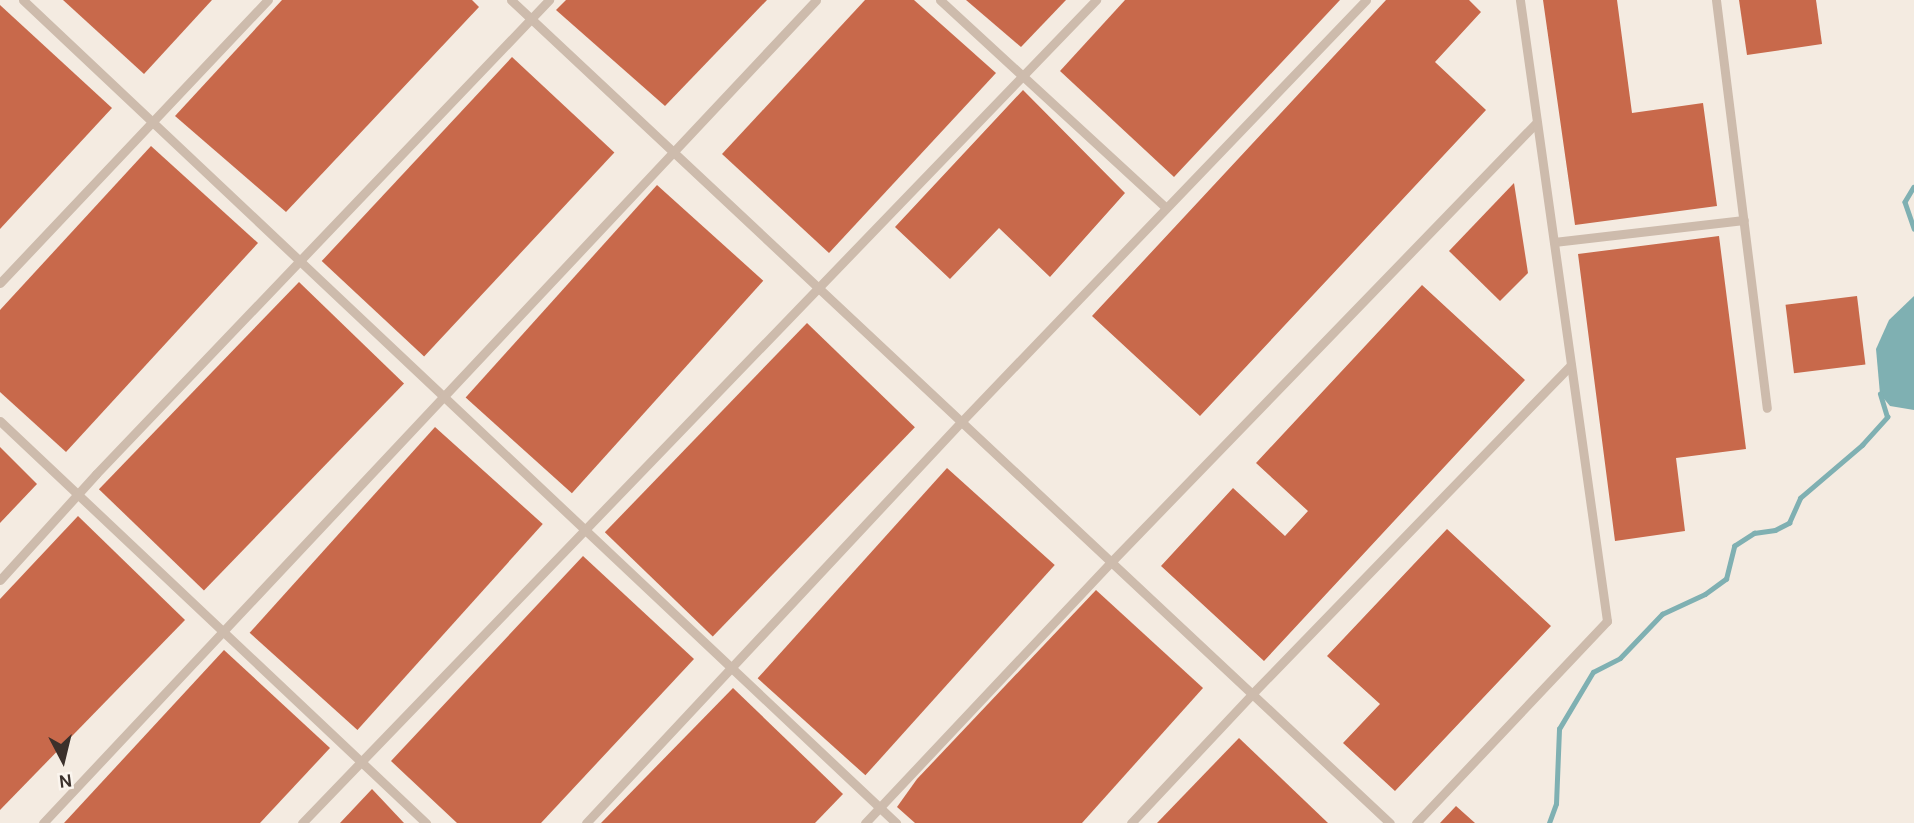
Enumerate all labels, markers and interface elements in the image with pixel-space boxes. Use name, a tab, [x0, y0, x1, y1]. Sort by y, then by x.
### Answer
north arrow	[28, 725, 98, 795]
text: N	[57, 769, 74, 793]

